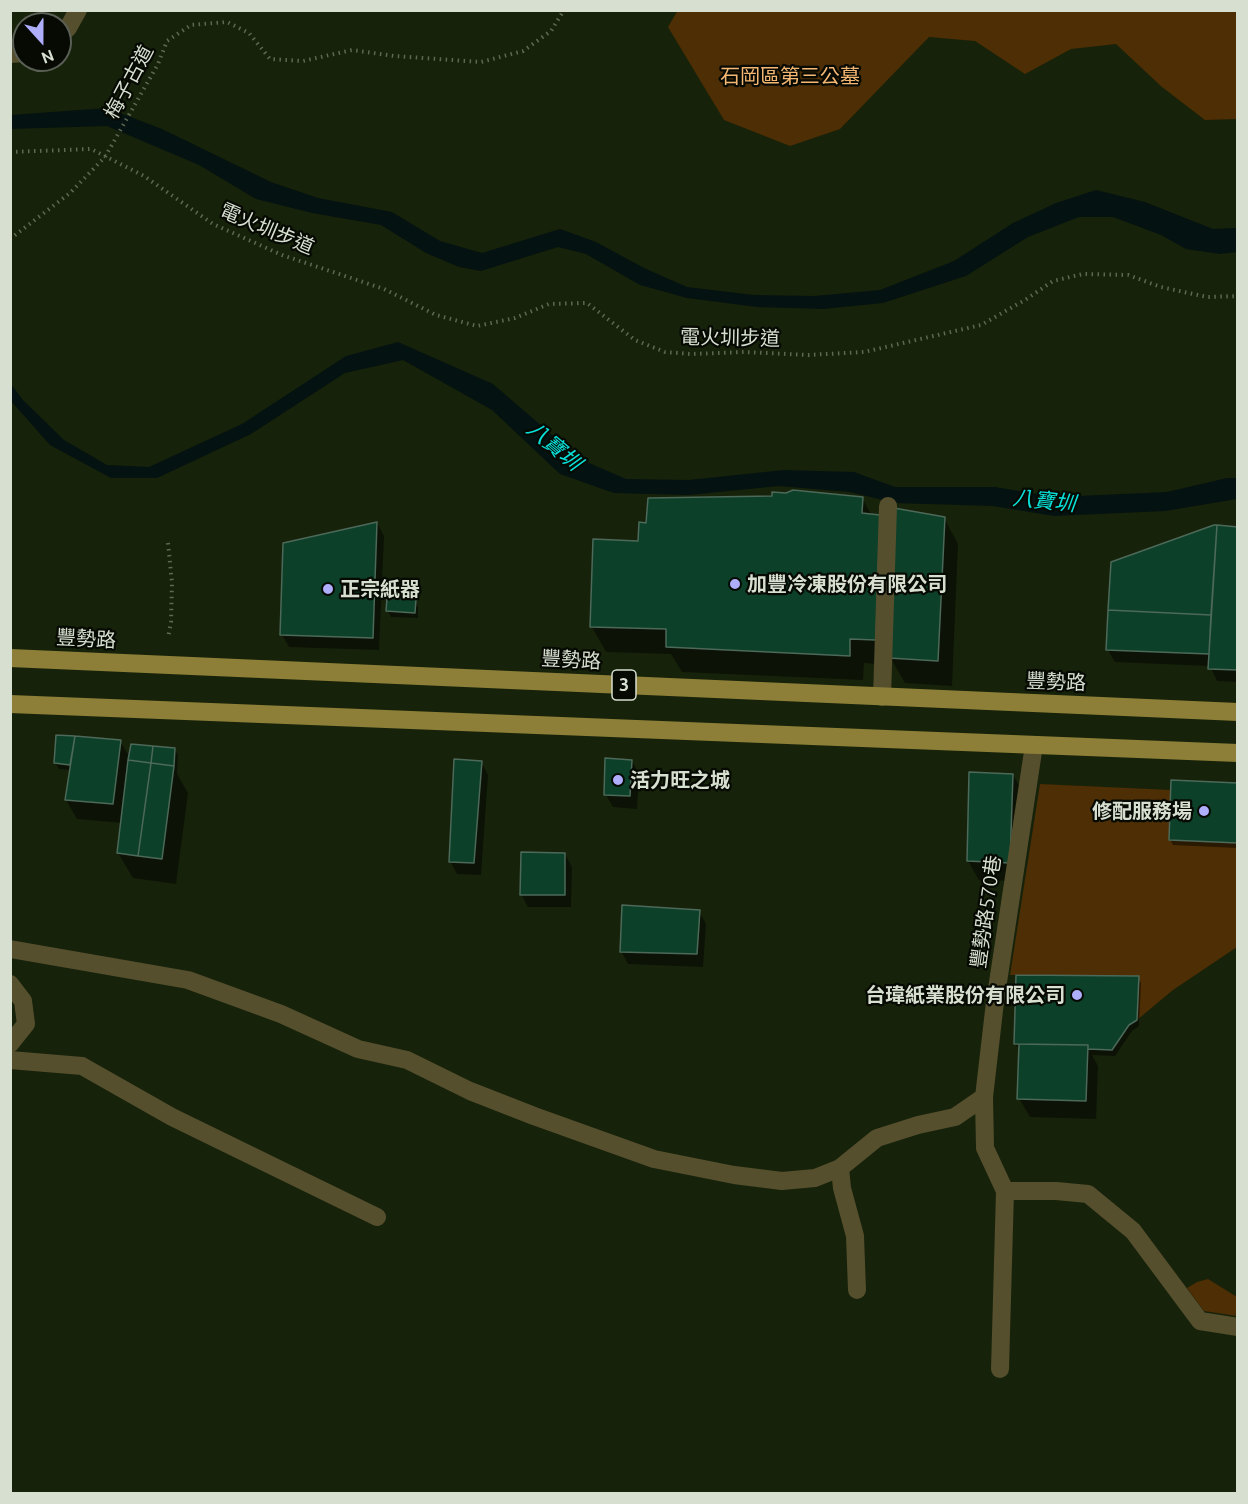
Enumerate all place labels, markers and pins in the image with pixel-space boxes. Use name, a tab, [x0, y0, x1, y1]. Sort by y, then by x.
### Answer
place label: 加豐冷凍股份有限公司	[747, 572, 947, 596]
place label: 正宗紙器	[340, 577, 420, 601]
marker: 加豐冷凍股份有限公司	[728, 577, 742, 591]
marker: 正宗紙器	[321, 582, 335, 596]
place label: 活力旺之城	[630, 768, 730, 792]
marker: 活力旺之城	[611, 773, 625, 787]
place label: 修配服務場	[1092, 799, 1192, 823]
marker: 修配服務場	[1197, 804, 1211, 818]
place label: 台瑋紙業股份有限公司	[865, 983, 1065, 1007]
marker: 台瑋紙業股份有限公司	[1070, 988, 1084, 1002]

